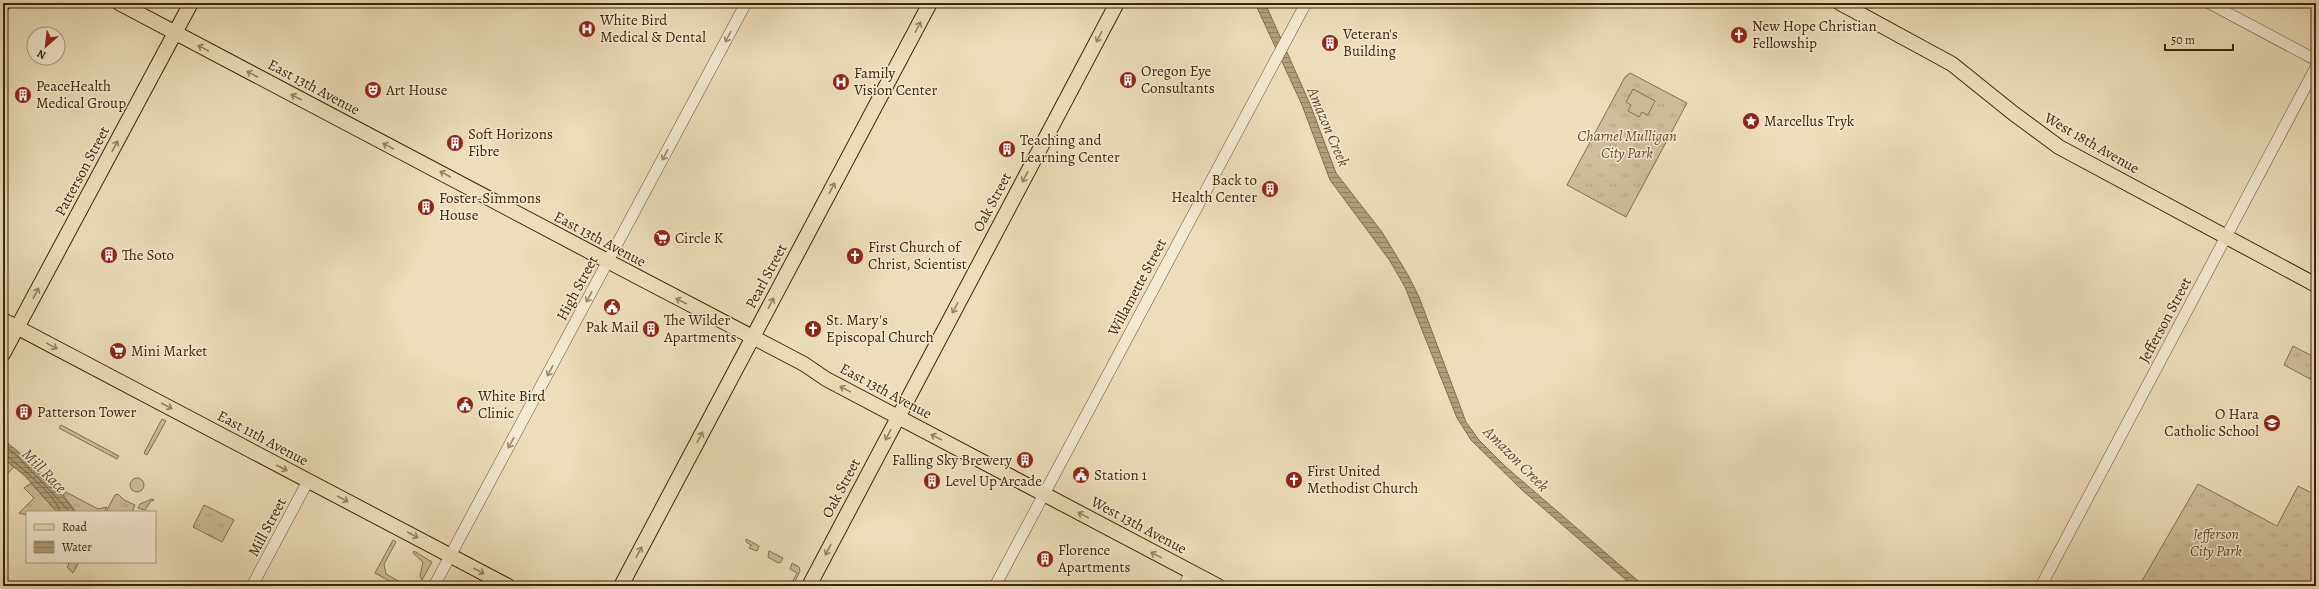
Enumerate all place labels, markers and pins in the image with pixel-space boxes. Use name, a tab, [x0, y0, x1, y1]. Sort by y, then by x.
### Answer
place label: White Bird Medical & Dental	[599, 10, 706, 47]
place label: New Hope Christian Fellowship	[1752, 16, 1877, 53]
hospital icon: White Bird Medical & Dental	[577, 19, 597, 39]
place label: Veteran's Building	[1342, 24, 1398, 61]
church icon: New Hope Christian Fellowship	[1729, 25, 1749, 45]
building icon: Veteran's Building	[1320, 33, 1340, 53]
place label: Oregon Eye Consultants	[1141, 61, 1215, 98]
place label: Family Vision Center	[853, 63, 937, 100]
building icon: Oregon Eye Consultants	[1118, 70, 1138, 90]
hospital icon: Family Vision Center	[831, 72, 851, 92]
place label: PeaceHealth Medical Group	[36, 76, 126, 113]
theatre icon: Art House	[363, 80, 383, 100]
place label: Art House	[385, 80, 448, 100]
building icon: PeaceHealth Medical Group	[13, 85, 33, 105]
place icon: Marcellus Tryk	[1741, 111, 1761, 131]
place label: Marcellus Tryk	[1764, 111, 1855, 131]
place label: Soft Horizons Fibre	[468, 124, 553, 161]
place label: Teaching and Learning Center	[1020, 130, 1120, 167]
building icon: Soft Horizons Fibre	[445, 133, 465, 153]
building icon: Teaching and Learning Center	[997, 139, 1017, 159]
place label: Back to Health Center	[1171, 170, 1257, 207]
building icon: Back to Health Center	[1260, 179, 1280, 199]
place label: Foster-Simmons House	[439, 188, 541, 225]
building icon: Foster-Simmons House	[416, 197, 436, 217]
supermarket icon: Circle K	[652, 228, 672, 248]
place label: Circle K	[675, 228, 724, 248]
place label: First Church of Christ, Scientist	[868, 237, 967, 274]
building icon: The Soto	[99, 245, 119, 265]
place label: The Soto	[122, 245, 174, 265]
church icon: First Church of Christ, Scientist	[845, 246, 865, 266]
public building icon: Pak Mail	[602, 297, 622, 317]
place label: The Wilder Apartments	[663, 310, 736, 347]
place label: St. Mary's Episcopal Church	[826, 310, 934, 347]
place label: Pak Mail	[586, 317, 639, 337]
building icon: The Wilder Apartments	[641, 319, 661, 339]
church icon: St. Mary's Episcopal Church	[803, 319, 823, 339]
supermarket icon: Mini Market	[108, 341, 128, 361]
place label: Mini Market	[131, 341, 207, 361]
place label: White Bird Clinic	[477, 386, 546, 423]
public building icon: White Bird Clinic	[455, 395, 475, 415]
building icon: Patterson Tower	[14, 402, 34, 422]
place label: Patterson Tower	[37, 402, 137, 422]
place label: O Hara Catholic School	[2164, 404, 2259, 441]
school or university icon: O Hara Catholic School	[2262, 413, 2282, 433]
place label: Falling Sky Brewery	[892, 450, 1012, 470]
building icon: Falling Sky Brewery	[1015, 450, 1035, 470]
place label: First United Methodist Church	[1307, 461, 1418, 498]
public building icon: Station 1	[1071, 465, 1091, 485]
place label: Station 1	[1094, 465, 1147, 485]
church icon: First United Methodist Church	[1284, 470, 1304, 490]
building icon: Level Up Arcade	[922, 471, 942, 491]
place label: Level Up Arcade	[945, 471, 1042, 491]
place label: Florence Apartments	[1057, 540, 1130, 577]
building icon: Florence Apartments	[1035, 549, 1055, 569]

